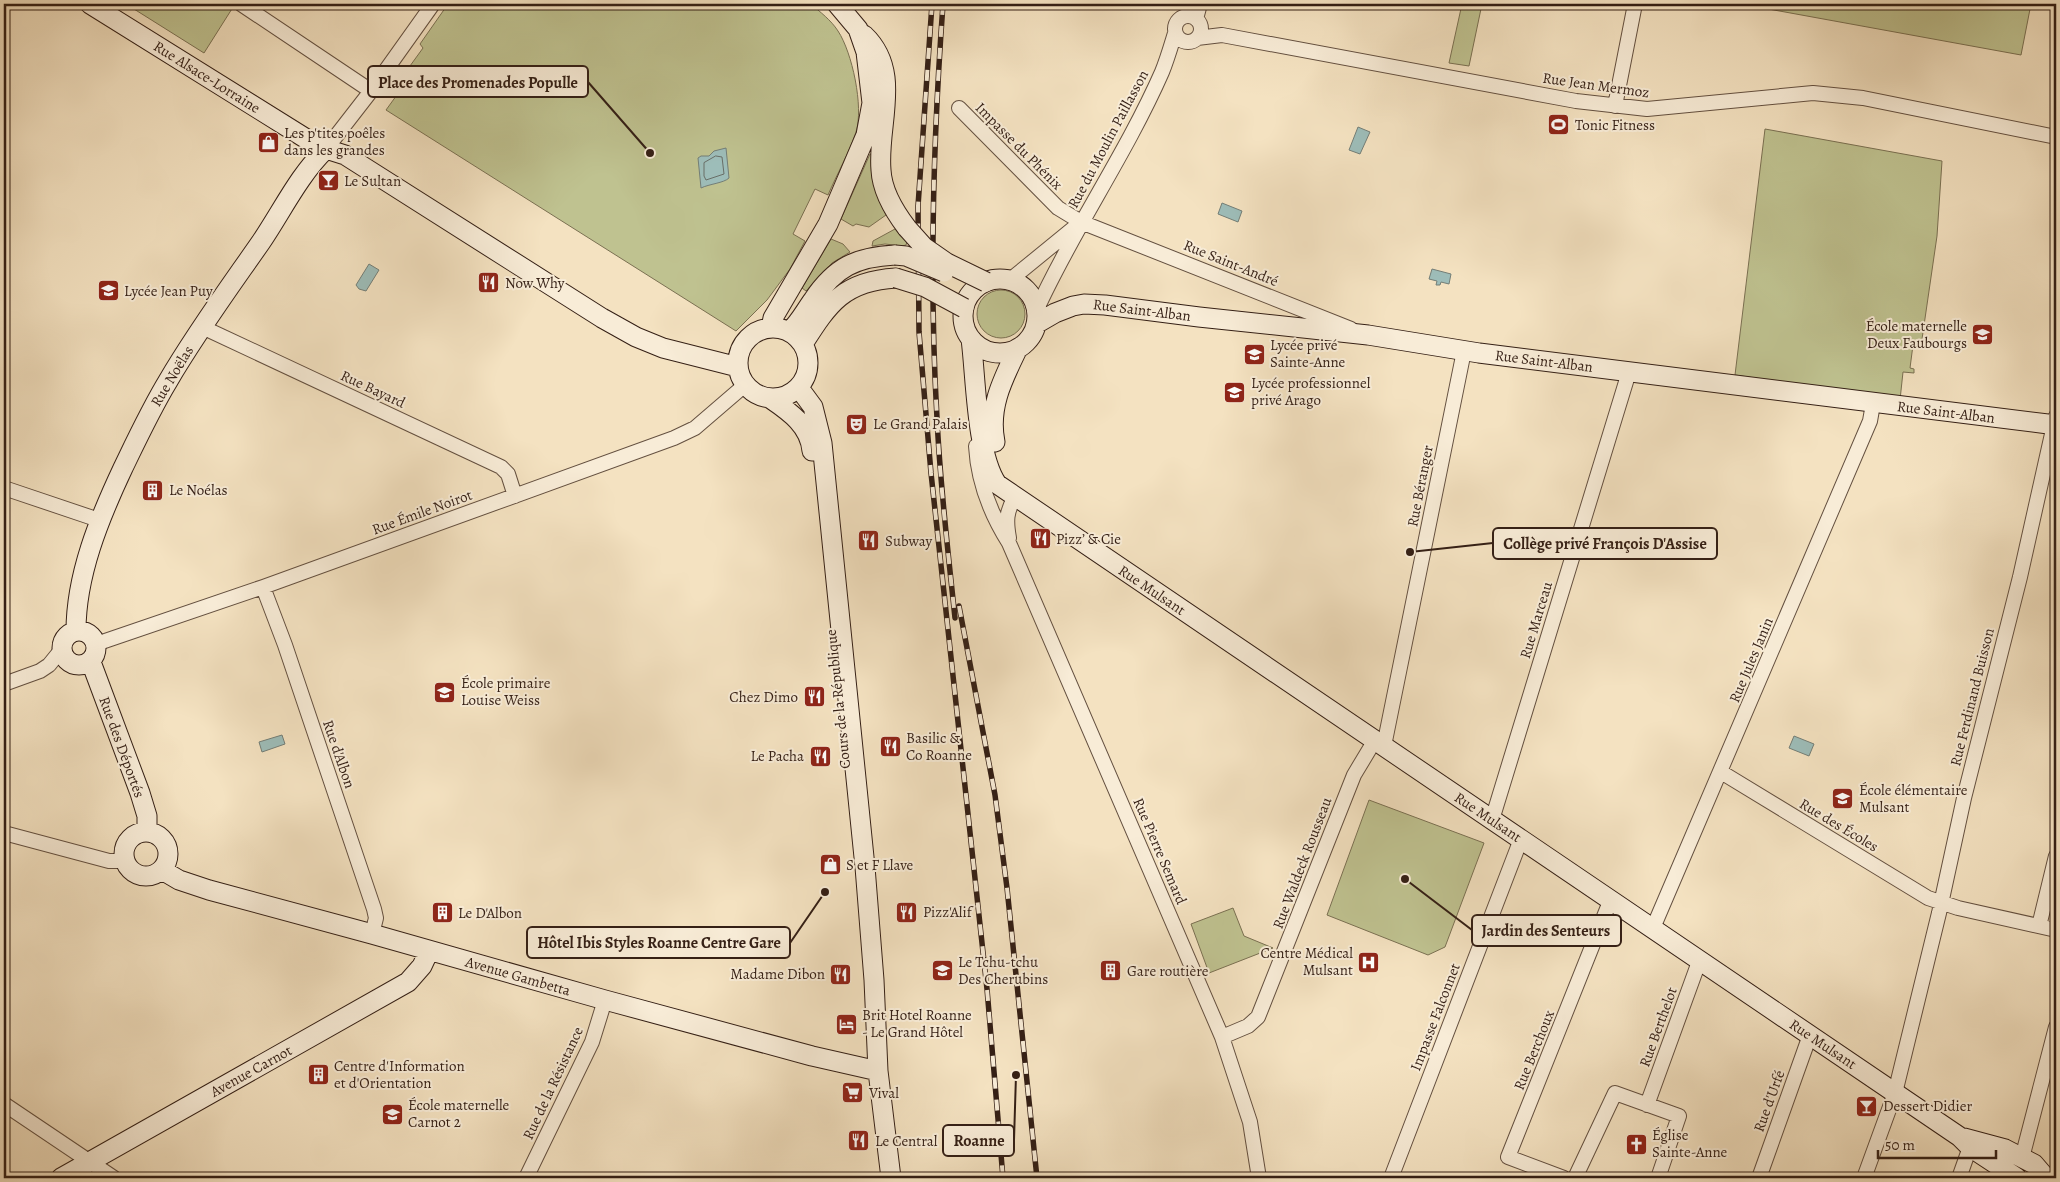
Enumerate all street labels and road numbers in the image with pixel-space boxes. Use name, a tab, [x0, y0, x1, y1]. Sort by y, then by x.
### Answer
street label: Rue Alsace-Lorraine	[150, 36, 264, 118]
street label: Rue du Moulin Paillasson	[1063, 66, 1153, 212]
street label: Rue Jean Mermoz	[1541, 68, 1651, 102]
street label: Impasse du Phénix	[971, 98, 1067, 194]
street label: Rue Saint-André	[1181, 235, 1282, 291]
street label: Rue Saint-Alban	[1092, 294, 1192, 326]
street label: Rue Noëlas	[146, 342, 198, 410]
street label: Rue Saint-Alban	[1494, 345, 1594, 377]
street label: Rue Bayard	[337, 365, 409, 413]
street label: Rue Saint-Alban	[1896, 396, 1996, 428]
street label: Rue Béranger	[1402, 443, 1438, 529]
street label: Rue Émile Noirot	[369, 485, 475, 539]
street label: Rue Mulsant	[1115, 560, 1190, 620]
street label: Rue Marceau	[1515, 578, 1557, 661]
street label: Rue Jules Janin	[1724, 614, 1778, 706]
street label: Rue Ferdinand Buisson	[1945, 626, 1999, 768]
street label: Cours de la République	[821, 628, 855, 770]
street label: Rue des Déportés	[94, 694, 150, 800]
street label: Rue d'Albon	[318, 717, 360, 791]
street label: Rue Mulsant	[1451, 787, 1526, 847]
street label: Rue Waldeck Rousseau	[1268, 793, 1337, 932]
street label: Rue des Écoles	[1796, 794, 1882, 856]
street label: Rue Pierre Semard	[1129, 795, 1192, 908]
street label: Avenue Gambetta	[462, 951, 573, 1001]
street label: Impasse Falconnet	[1405, 960, 1465, 1074]
street label: Rue Berthelot	[1634, 984, 1682, 1070]
street label: Rue Berchoux	[1509, 1007, 1559, 1093]
street label: Rue Mulsant	[1786, 1014, 1861, 1074]
street label: Rue de la Résistance	[518, 1023, 588, 1143]
street label: Avenue Carnot	[206, 1040, 295, 1102]
street label: Rue d'Urfé	[1749, 1067, 1789, 1135]

